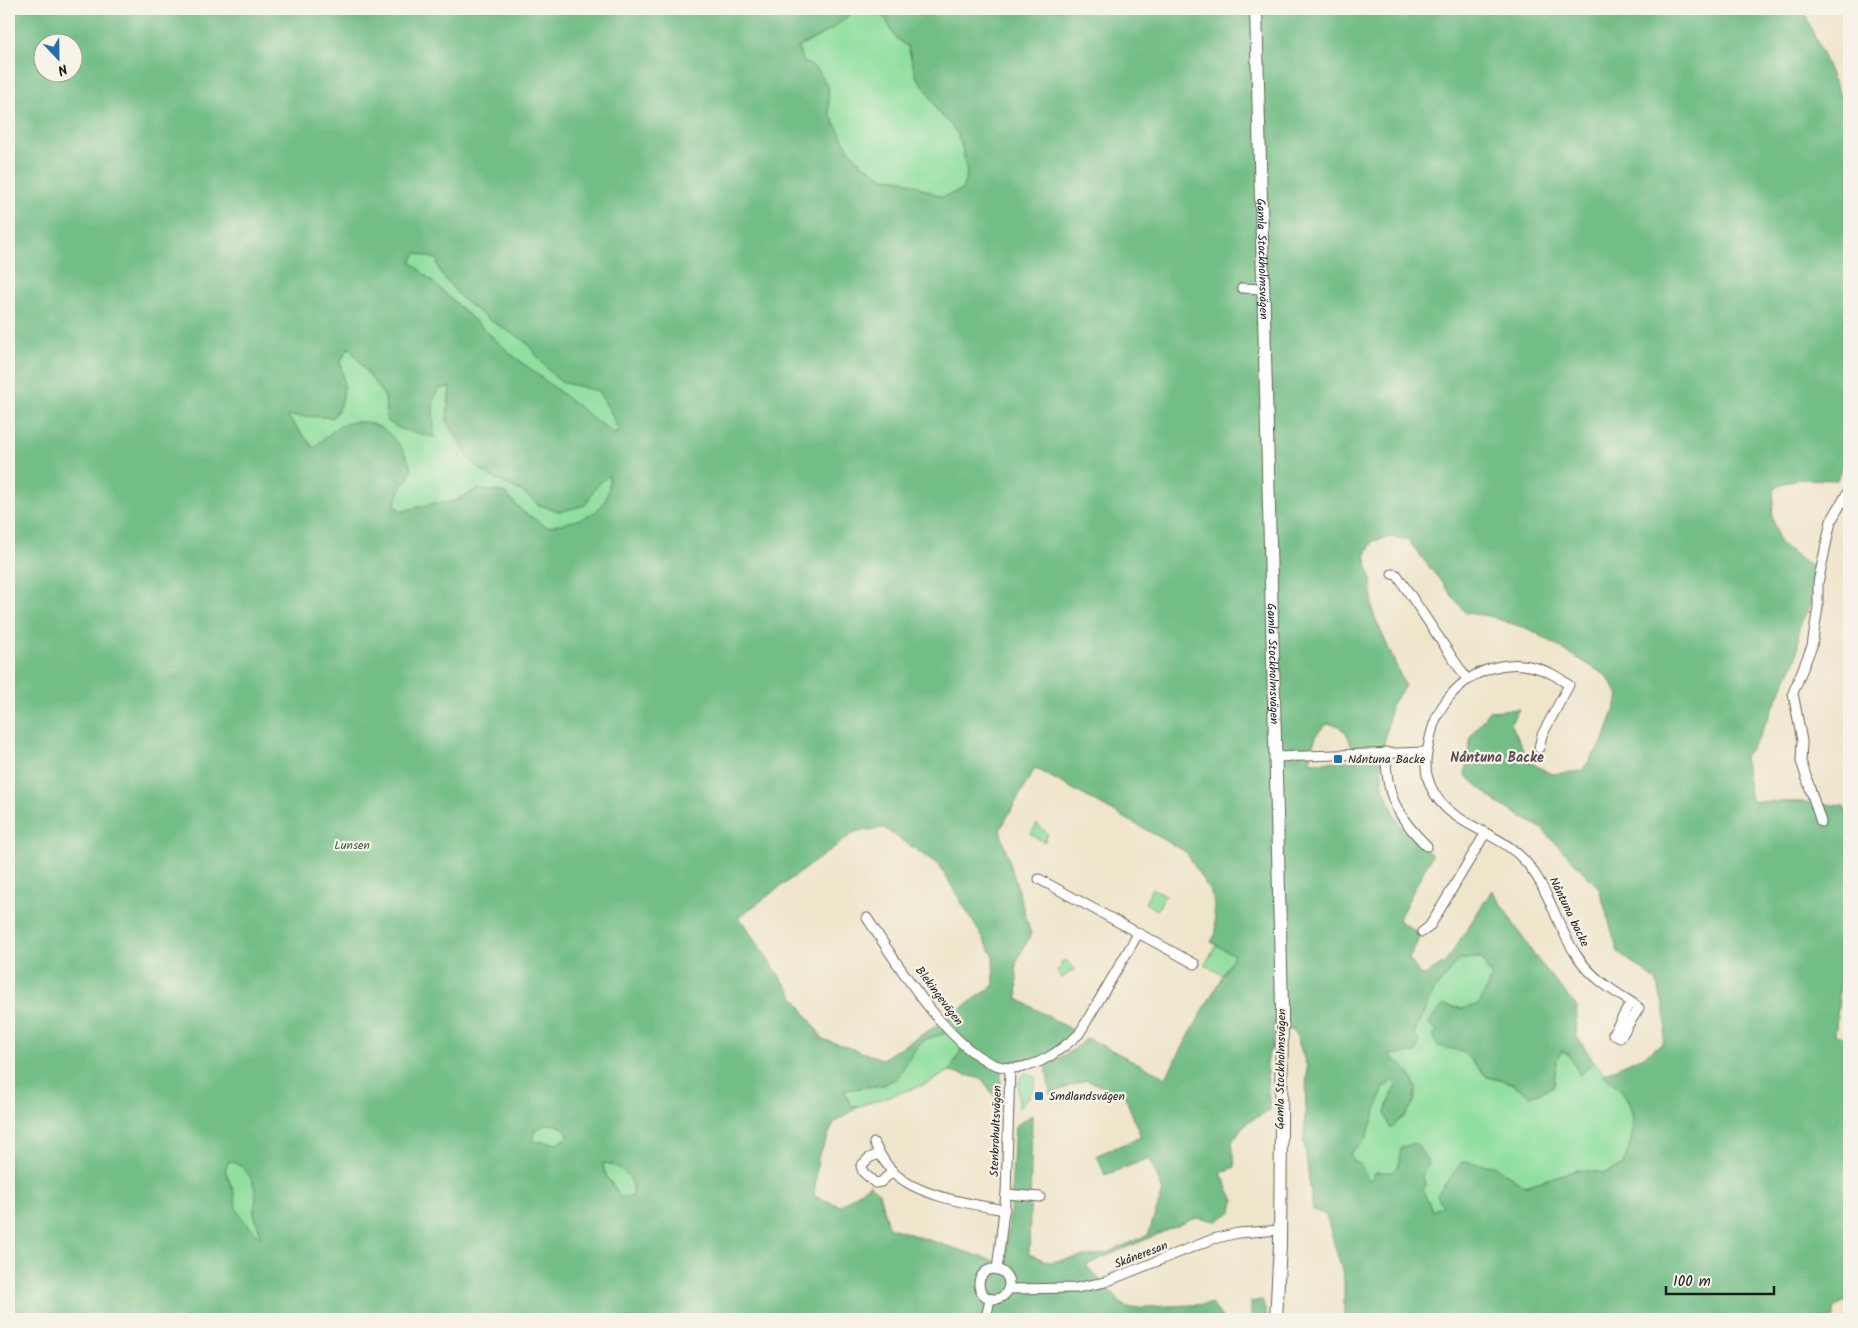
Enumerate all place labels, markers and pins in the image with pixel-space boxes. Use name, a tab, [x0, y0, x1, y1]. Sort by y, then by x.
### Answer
place label: Nåntuna Backe	[1348, 750, 1426, 769]
marker: Nåntuna Backe	[1332, 753, 1344, 765]
place label: Smålandsvägen	[1049, 1087, 1125, 1106]
marker: Smålandsvägen	[1033, 1090, 1045, 1102]

